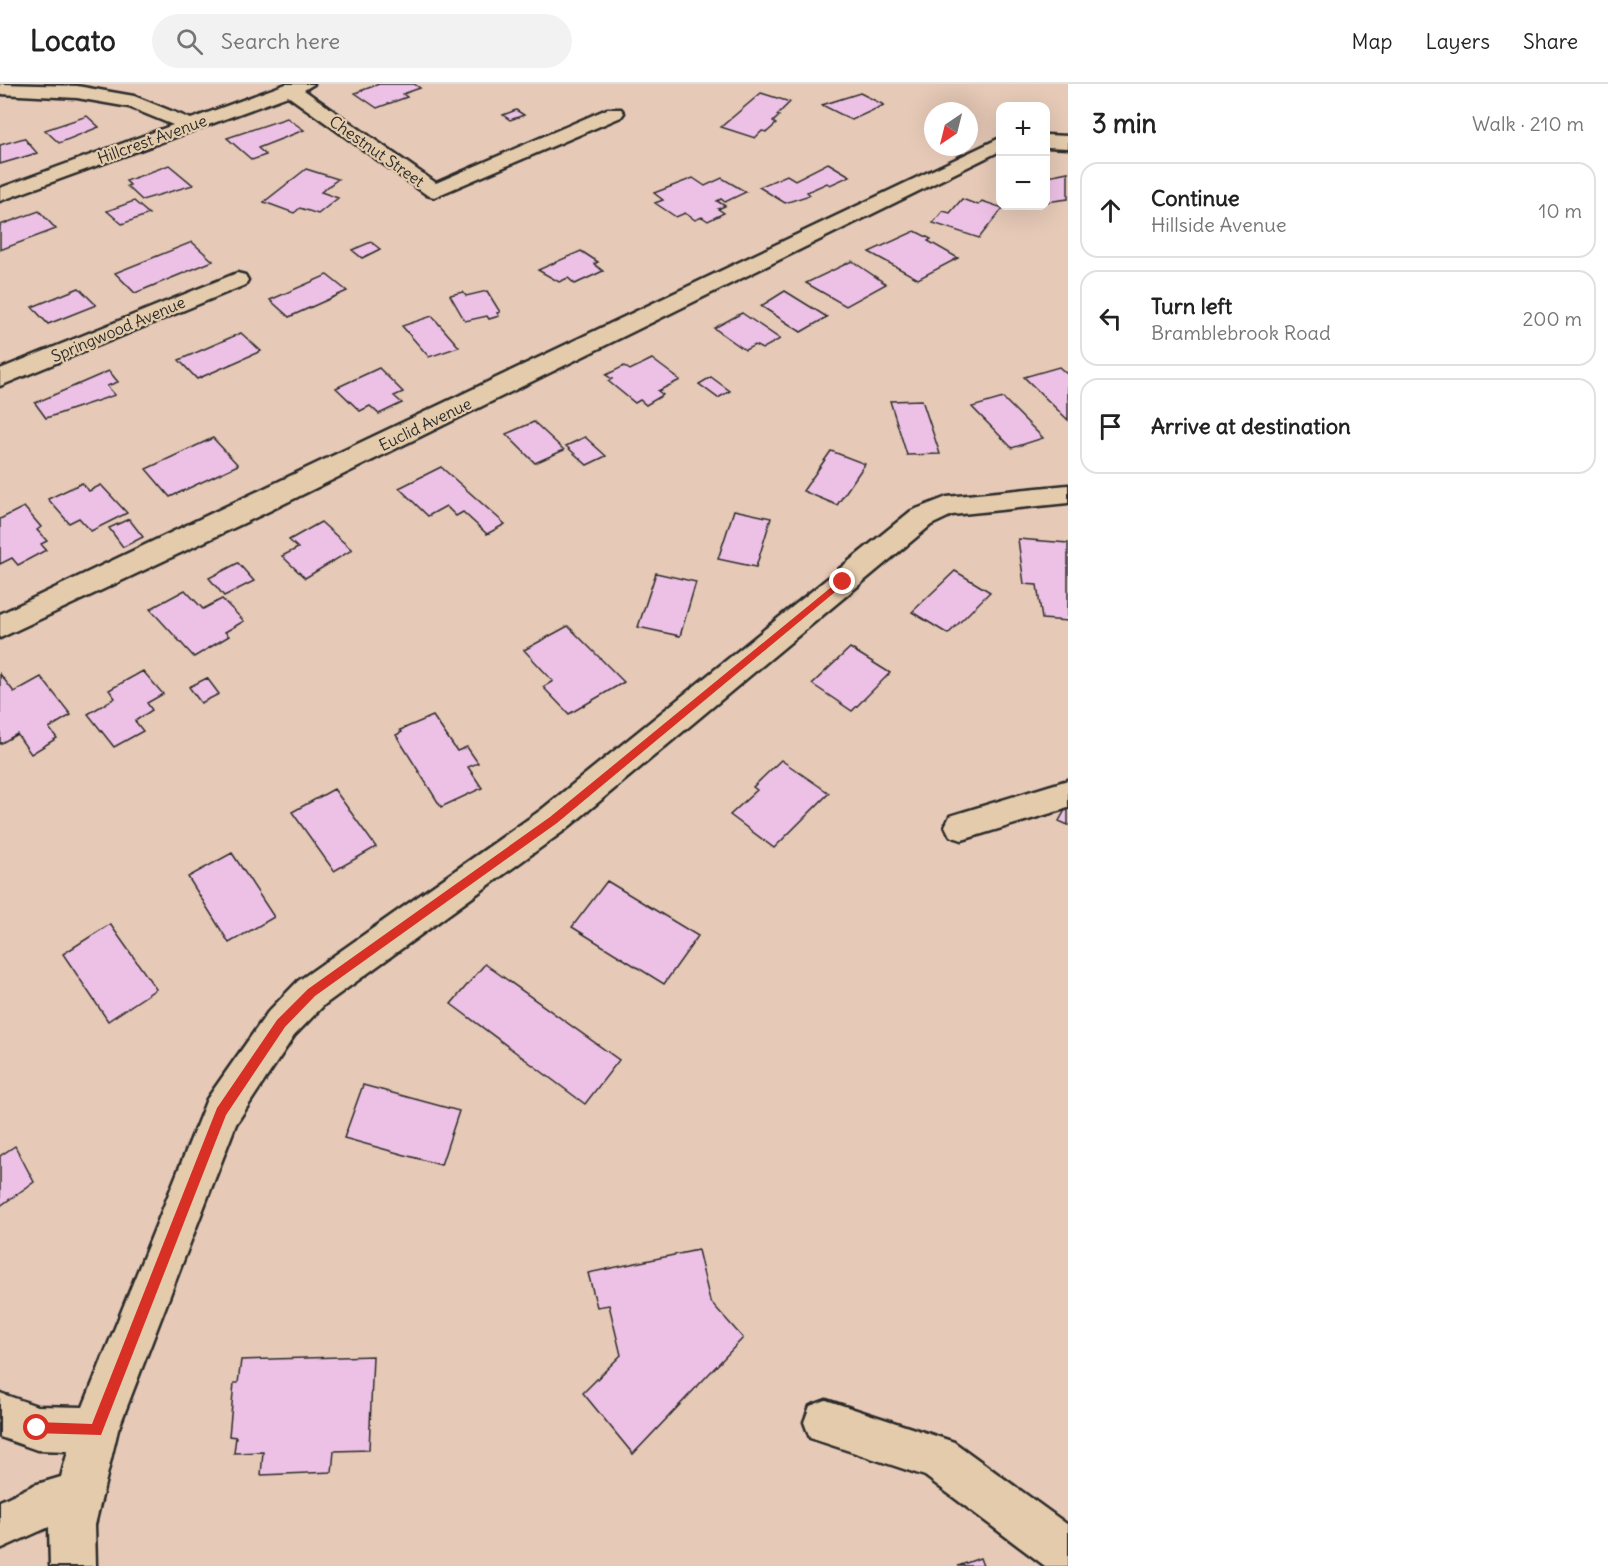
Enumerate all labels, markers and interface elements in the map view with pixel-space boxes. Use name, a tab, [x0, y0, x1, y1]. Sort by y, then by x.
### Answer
search box	[152, 14, 572, 68]
text: Locato	[30, 23, 116, 59]
icon: search	[173, 25, 206, 58]
text: Search here	[221, 27, 340, 55]
text: Map	[1352, 28, 1392, 55]
text: Layers	[1425, 28, 1490, 55]
text: Share	[1523, 28, 1578, 55]
north arrow	[924, 102, 978, 156]
map controls	[996, 102, 1050, 210]
button: +	[996, 102, 1050, 156]
text: 3 min	[1092, 107, 1157, 140]
street label: Hillcrest Avenue	[94, 110, 210, 168]
street label: Chestnut Street	[326, 111, 429, 192]
text: Walk · 210 m	[1472, 111, 1584, 136]
button: −	[996, 156, 1050, 210]
text: Continue	[1151, 184, 1240, 212]
icon: ahead	[1094, 194, 1127, 227]
text: 10 m	[1539, 198, 1582, 223]
text: Hillside Avenue	[1151, 212, 1287, 237]
street label: Springwood Avenue	[48, 292, 188, 366]
text: Turn left	[1151, 292, 1232, 320]
icon: left	[1094, 302, 1127, 335]
text: 200 m	[1522, 306, 1582, 331]
text: Bramblebrook Road	[1151, 320, 1331, 345]
street label: Euclid Avenue	[375, 393, 475, 455]
icon: arrive	[1094, 410, 1127, 443]
text: Arrive at destination	[1151, 412, 1351, 440]
route end	[829, 568, 855, 594]
route start	[23, 1414, 49, 1440]

